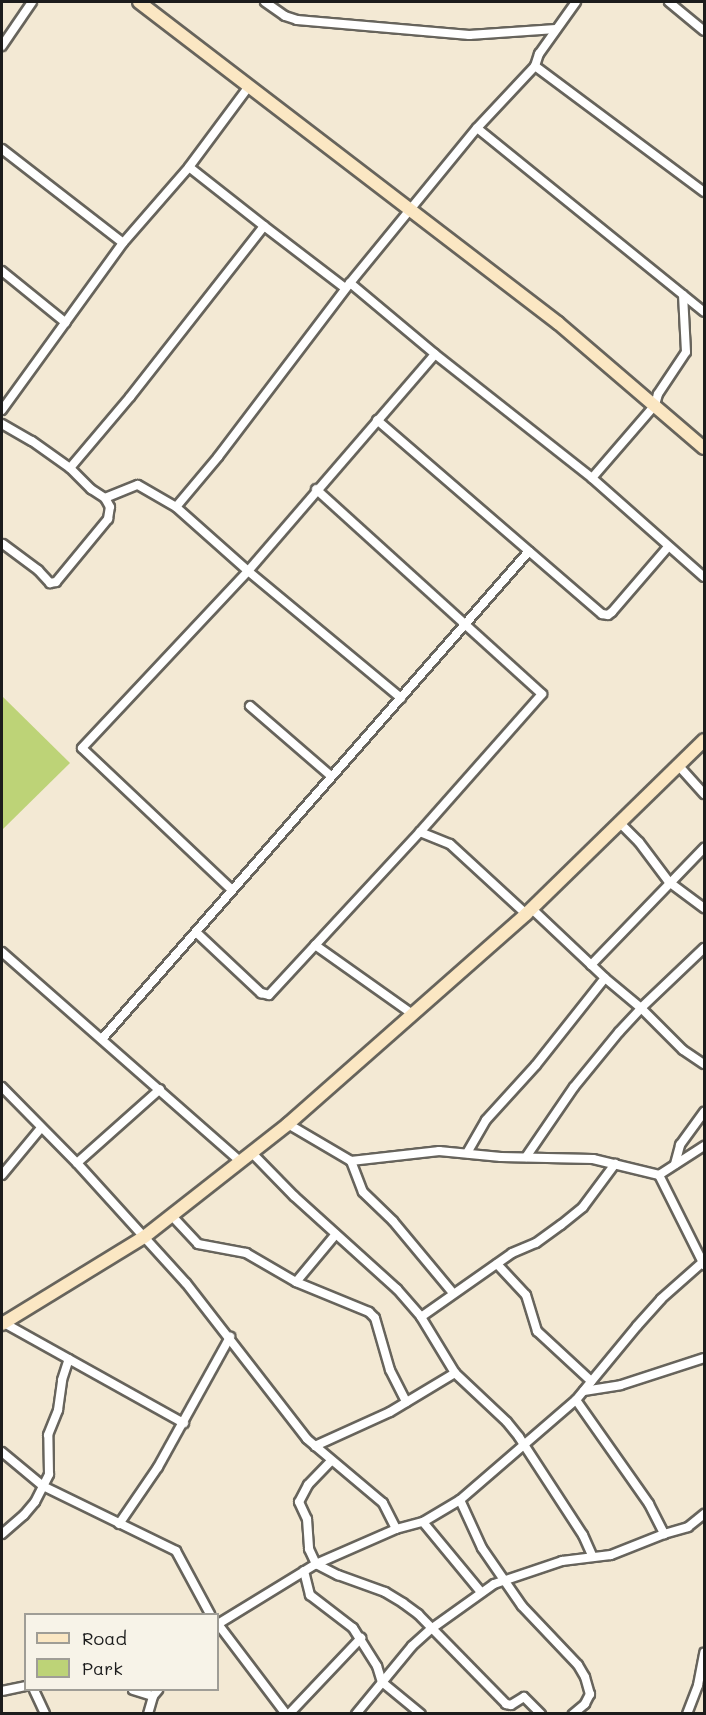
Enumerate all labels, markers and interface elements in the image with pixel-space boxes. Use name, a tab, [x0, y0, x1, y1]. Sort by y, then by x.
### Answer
legend	[24, 1613, 219, 1691]
text: Road	[82, 1626, 127, 1650]
text: Park	[82, 1656, 123, 1680]

